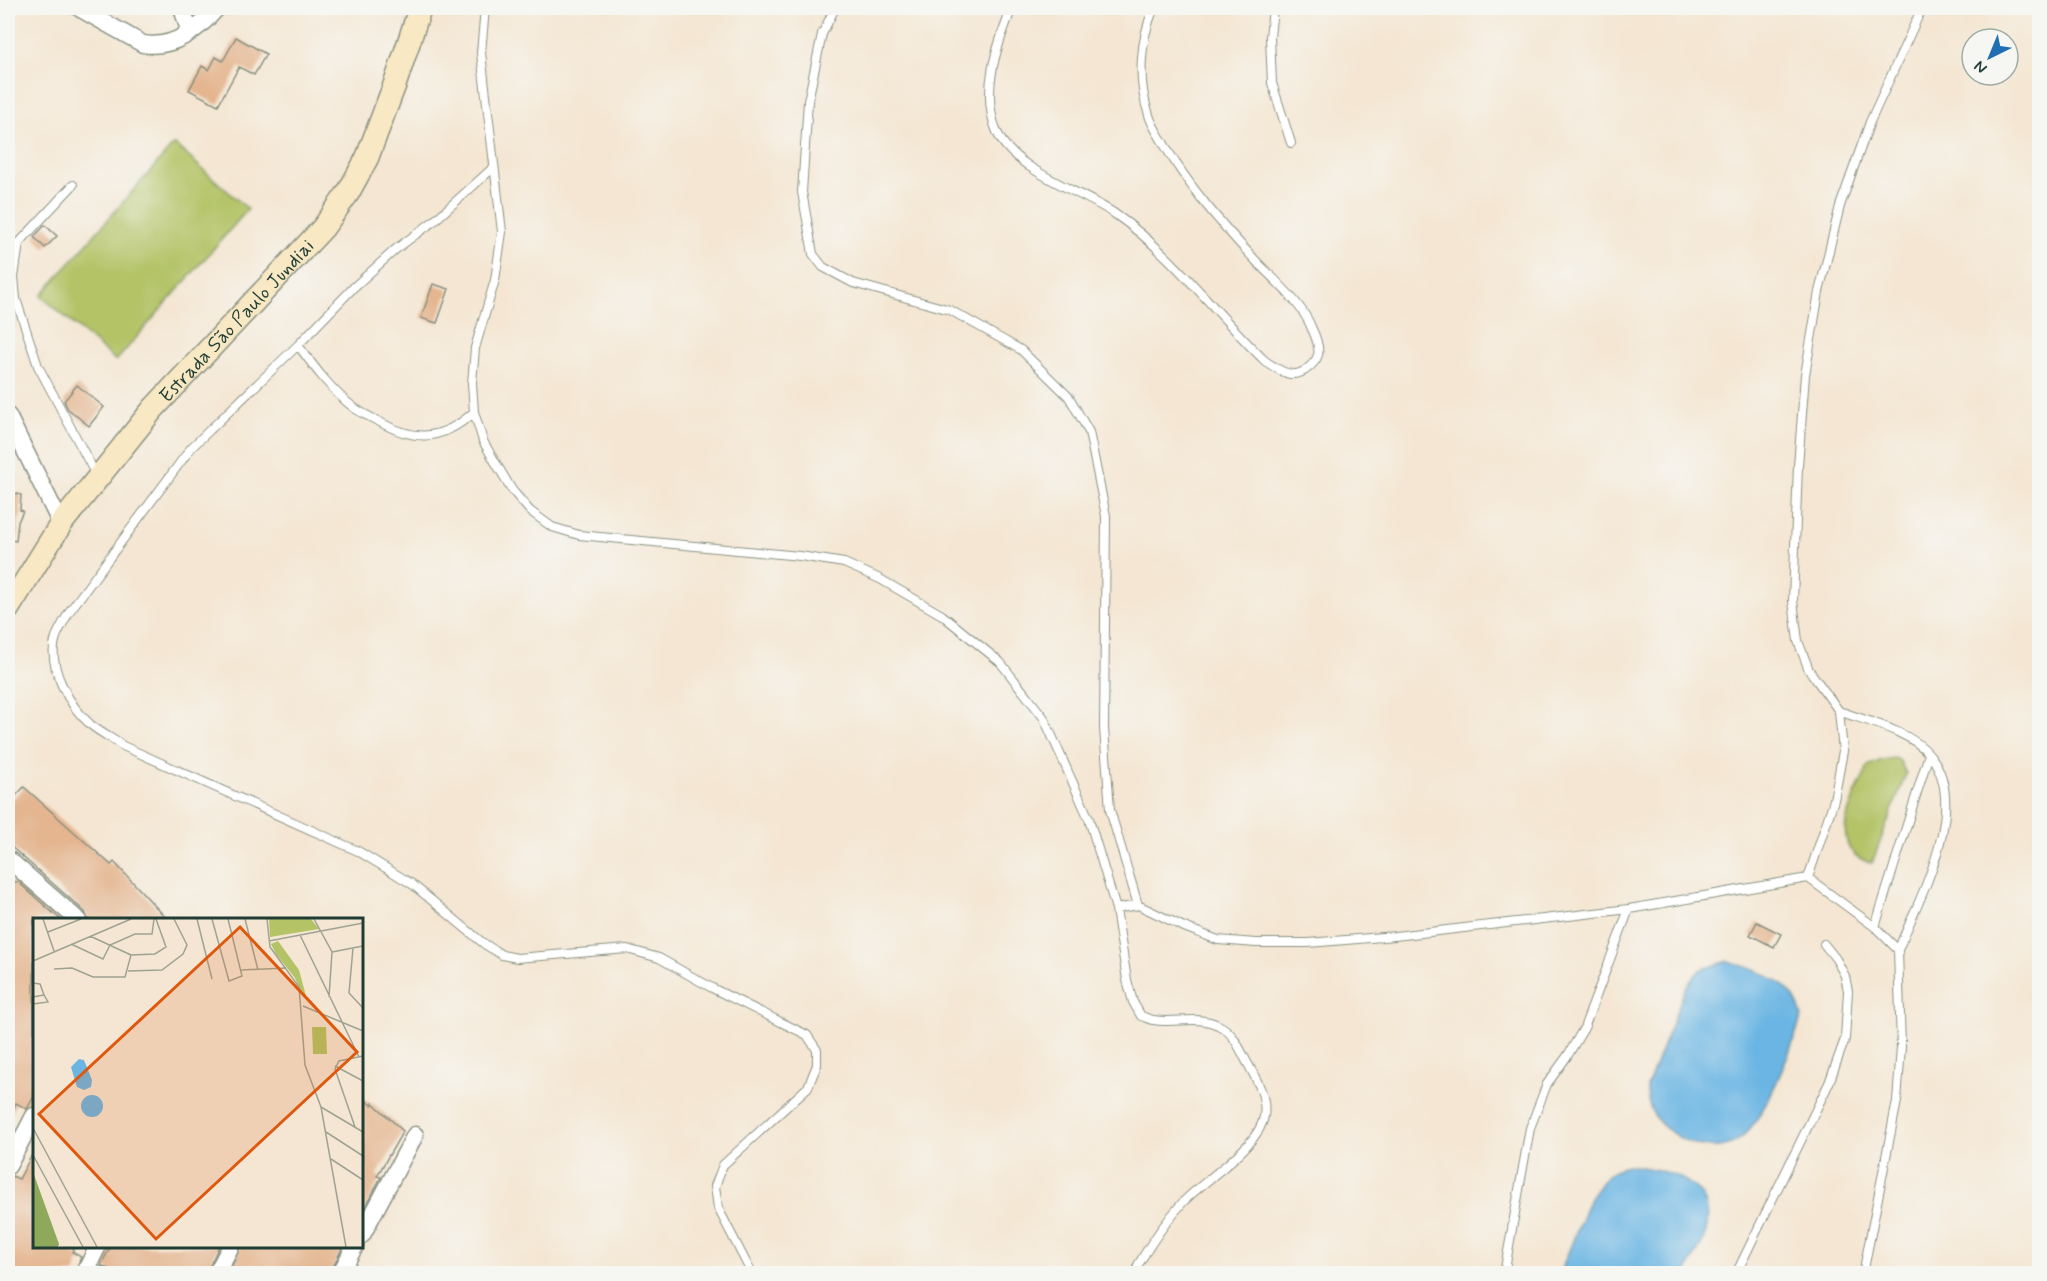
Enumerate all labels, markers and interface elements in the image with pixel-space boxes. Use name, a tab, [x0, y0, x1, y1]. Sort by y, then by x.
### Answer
north arrow	[1960, 27, 2020, 87]
text: N	[1970, 56, 1992, 78]
street label: Estrada São Paulo Jundiai	[154, 234, 321, 409]
inset map	[33, 918, 363, 1248]

